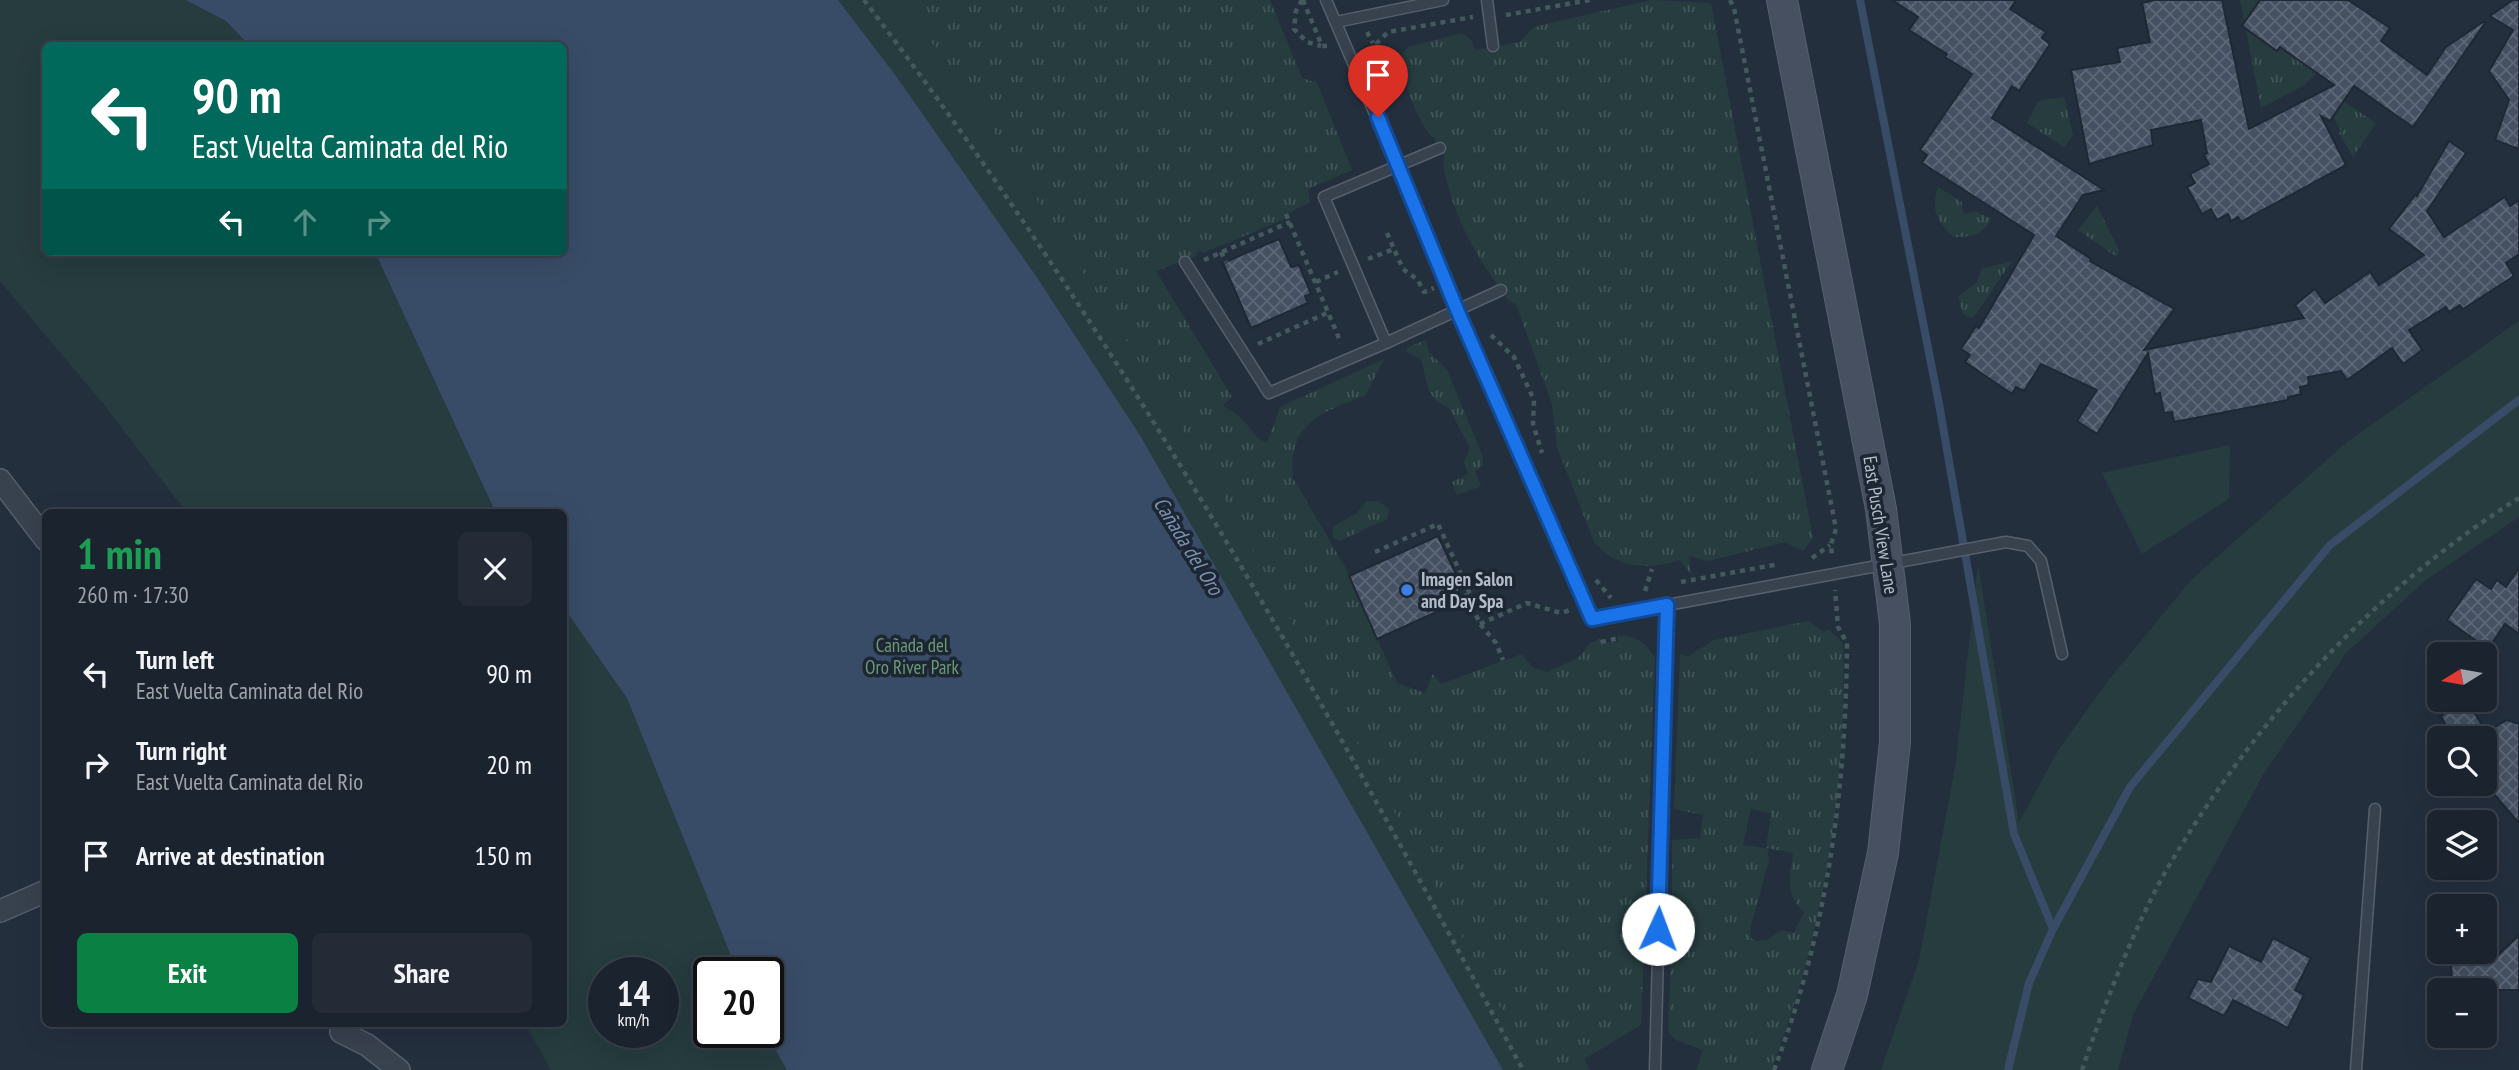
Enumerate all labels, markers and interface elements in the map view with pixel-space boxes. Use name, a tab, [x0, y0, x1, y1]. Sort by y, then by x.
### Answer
pin	[1348, 45, 1408, 117]
icon: arrive	[1359, 56, 1397, 94]
text: 90 m	[192, 63, 281, 127]
icon: left	[77, 70, 168, 161]
text: East Vuelta Caminata del Rio	[192, 125, 508, 167]
icon: left	[213, 203, 251, 241]
icon: ahead	[286, 203, 324, 241]
icon: right	[359, 203, 397, 241]
street label: East Pusch View Lane	[1858, 454, 1904, 596]
water label: Cañada del Oro	[1148, 492, 1230, 601]
text: 1 min	[77, 526, 162, 581]
button: close	[458, 532, 532, 606]
place label: Imagen Salon and Day Spa	[1421, 567, 1513, 613]
text: 260 m · 17:30	[77, 580, 189, 609]
marker: Imagen Salon and Day Spa	[1399, 582, 1415, 598]
park label: Cañada del Oro River Park	[865, 633, 960, 679]
north arrow	[2427, 642, 2497, 712]
map controls	[2427, 642, 2497, 1048]
text: Turn left	[136, 643, 214, 676]
icon: left	[77, 655, 115, 693]
text: 90 m	[486, 657, 532, 690]
text: East Vuelta Caminata del Rio	[136, 676, 363, 705]
button: search	[2427, 726, 2497, 796]
text: Turn right	[136, 734, 227, 767]
icon: right	[77, 746, 115, 784]
text: 20 m	[486, 748, 532, 781]
text: East Vuelta Caminata del Rio	[136, 767, 363, 796]
button: layers	[2427, 810, 2497, 880]
icon: arrive	[77, 837, 115, 875]
text: Arrive at destination	[136, 839, 325, 872]
text: 150 m	[474, 839, 532, 872]
position arrow	[1621, 892, 1695, 966]
button: +	[2427, 894, 2497, 964]
button: Exit	[77, 933, 298, 1013]
button: Share	[312, 933, 532, 1013]
speed limit sign: 20	[693, 957, 784, 1048]
text: 14	[617, 970, 650, 1016]
button: −	[2427, 978, 2497, 1048]
text: km/h	[618, 1008, 649, 1031]

